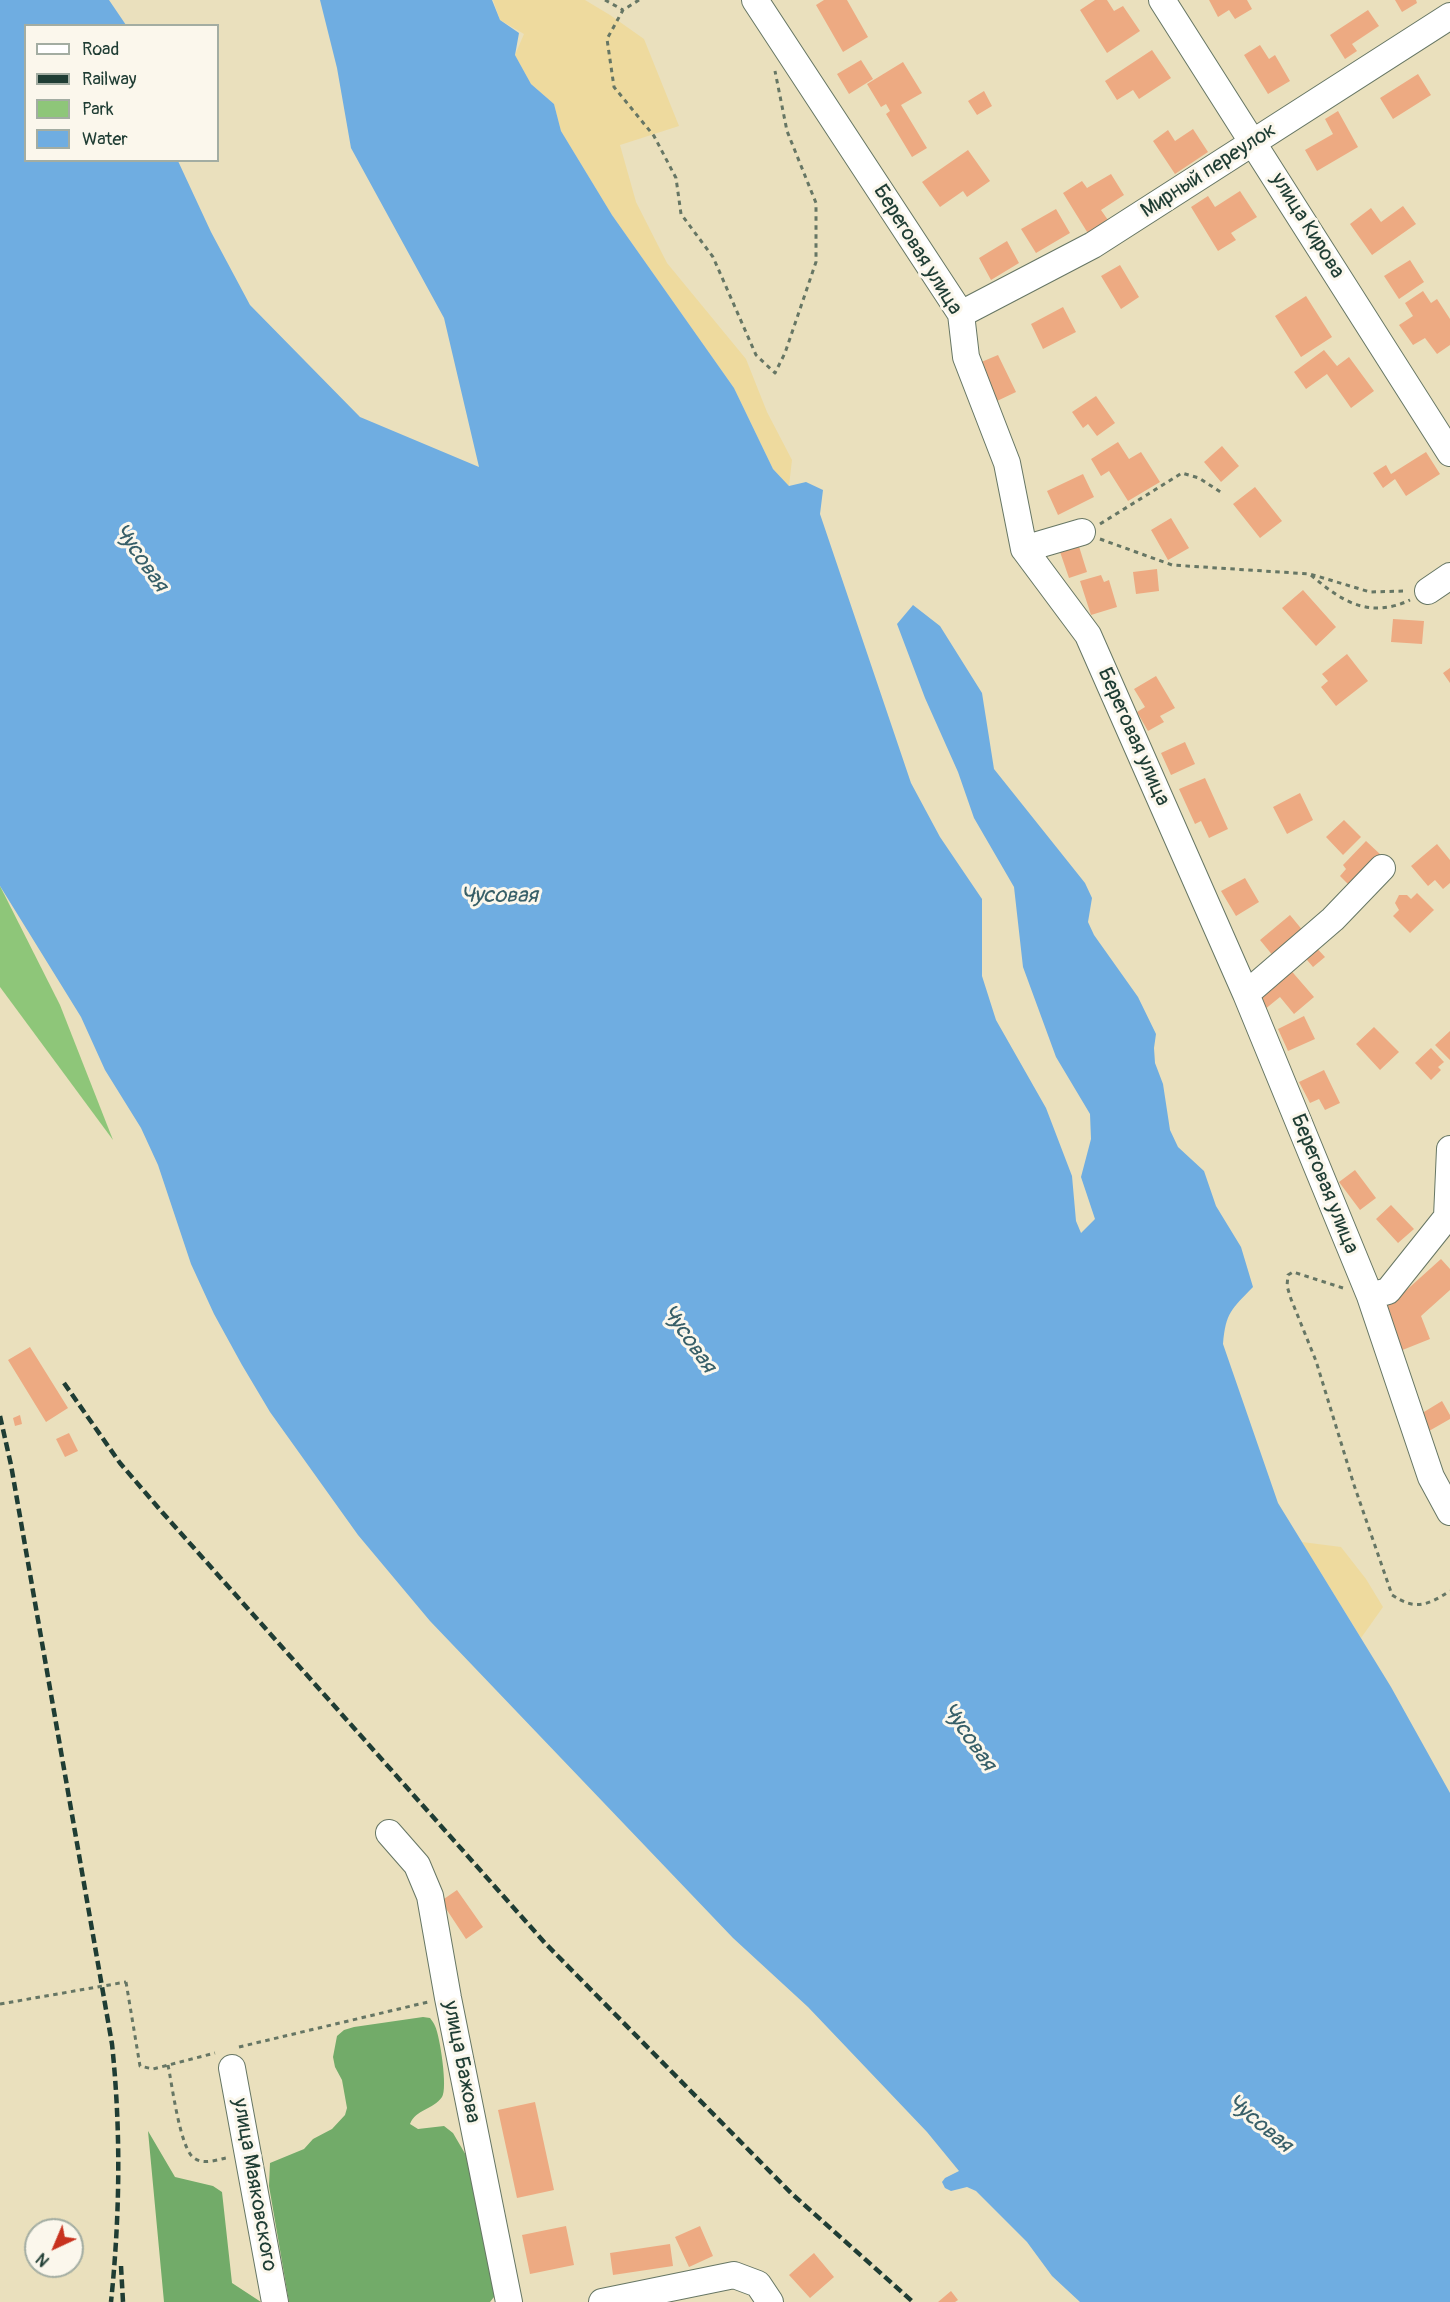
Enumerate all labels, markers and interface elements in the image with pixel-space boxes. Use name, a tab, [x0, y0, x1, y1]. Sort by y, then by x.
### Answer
legend	[24, 24, 219, 162]
text: Road	[82, 38, 119, 61]
text: Railway	[82, 68, 137, 91]
text: Park	[82, 98, 114, 121]
street label: Мирный переулок	[1137, 118, 1281, 224]
text: Water	[82, 128, 128, 151]
street label: улица Кирова	[1265, 169, 1349, 283]
street label: Береговая улица	[867, 180, 967, 320]
water label: Чусовая	[107, 519, 173, 597]
street label: Береговая улица	[1091, 664, 1175, 810]
water label: Чусовая	[461, 883, 537, 909]
street label: Береговая улица	[1285, 1110, 1363, 1258]
water label: Чусовая	[655, 1300, 721, 1378]
water label: Чусовая	[935, 1698, 1001, 1776]
street label: улица Бажова	[437, 1999, 485, 2125]
water label: Чусовая	[1221, 2089, 1297, 2159]
street label: улица Маяковского	[226, 2097, 282, 2273]
north arrow	[24, 2218, 84, 2278]
text: N	[32, 2249, 54, 2270]

